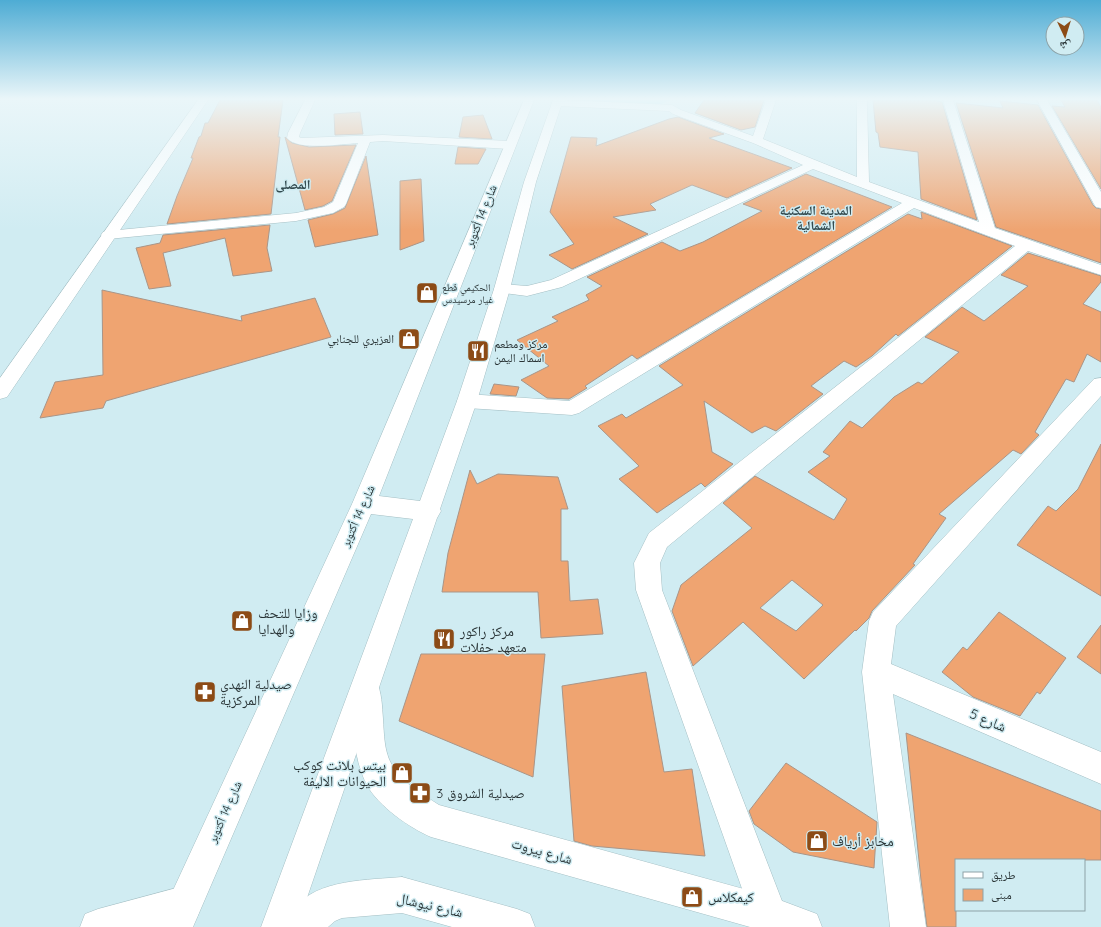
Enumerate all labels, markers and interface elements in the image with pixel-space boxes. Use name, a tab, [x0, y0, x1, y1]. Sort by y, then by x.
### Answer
north arrow	[1045, 16, 1085, 56]
text: ش	[1059, 38, 1072, 53]
district label: المصلى	[275, 176, 311, 193]
street label: شارع 14 أكتوبر	[461, 182, 501, 250]
district label: المدينة السكنية الشمالية	[780, 202, 852, 233]
shop icon: الحكيمي قطع غيار مرسيدس	[414, 280, 440, 306]
place label: الحكيمي قطع غيار مرسيدس	[442, 281, 493, 306]
shop icon: العزيري للجنابي	[396, 326, 422, 352]
place label: العزيري للجنابي	[328, 331, 394, 349]
place label: مركز ومطعم اسماك اليمن	[494, 336, 547, 365]
restaurant icon: مركز ومطعم اسماك اليمن	[465, 338, 491, 364]
street label: شارع 14 أكتوبر	[337, 483, 379, 550]
place label: وزايا للتحف والهدايا	[258, 604, 318, 638]
shop icon: وزايا للتحف والهدايا	[229, 608, 255, 634]
place label: مركز راكور متعهد حفلات	[459, 622, 527, 656]
restaurant icon: مركز راكور متعهد حفلات	[431, 626, 457, 652]
place label: صيدلية النهدي المركزية	[220, 675, 292, 709]
pharmacy icon: صيدلية النهدي المركزية	[192, 679, 218, 705]
street label: شارع 5	[967, 704, 1009, 737]
place label: بيتس بلانت كوكب الحيوانات الاليفة	[293, 756, 386, 790]
shop icon: بيتس بلانت كوكب الحيوانات الاليفة	[389, 760, 415, 786]
street label: شارع 14 أكتوبر	[204, 779, 246, 846]
pharmacy icon: صيدلية الشروق 3	[407, 780, 433, 806]
place label: صيدلية الشروق 3	[436, 784, 525, 802]
shop icon: مخابز أرياف	[804, 828, 830, 854]
place label: مخابز أرياف	[832, 832, 894, 850]
street label: شارع بيروت	[509, 834, 574, 869]
legend	[955, 859, 1085, 911]
text: طريق	[991, 867, 1016, 882]
shop icon: كيمكلاس	[679, 884, 705, 910]
text: مبنى	[991, 887, 1012, 902]
place label: كيمكلاس	[708, 888, 754, 906]
street label: شارع نيوشال	[395, 889, 465, 922]

